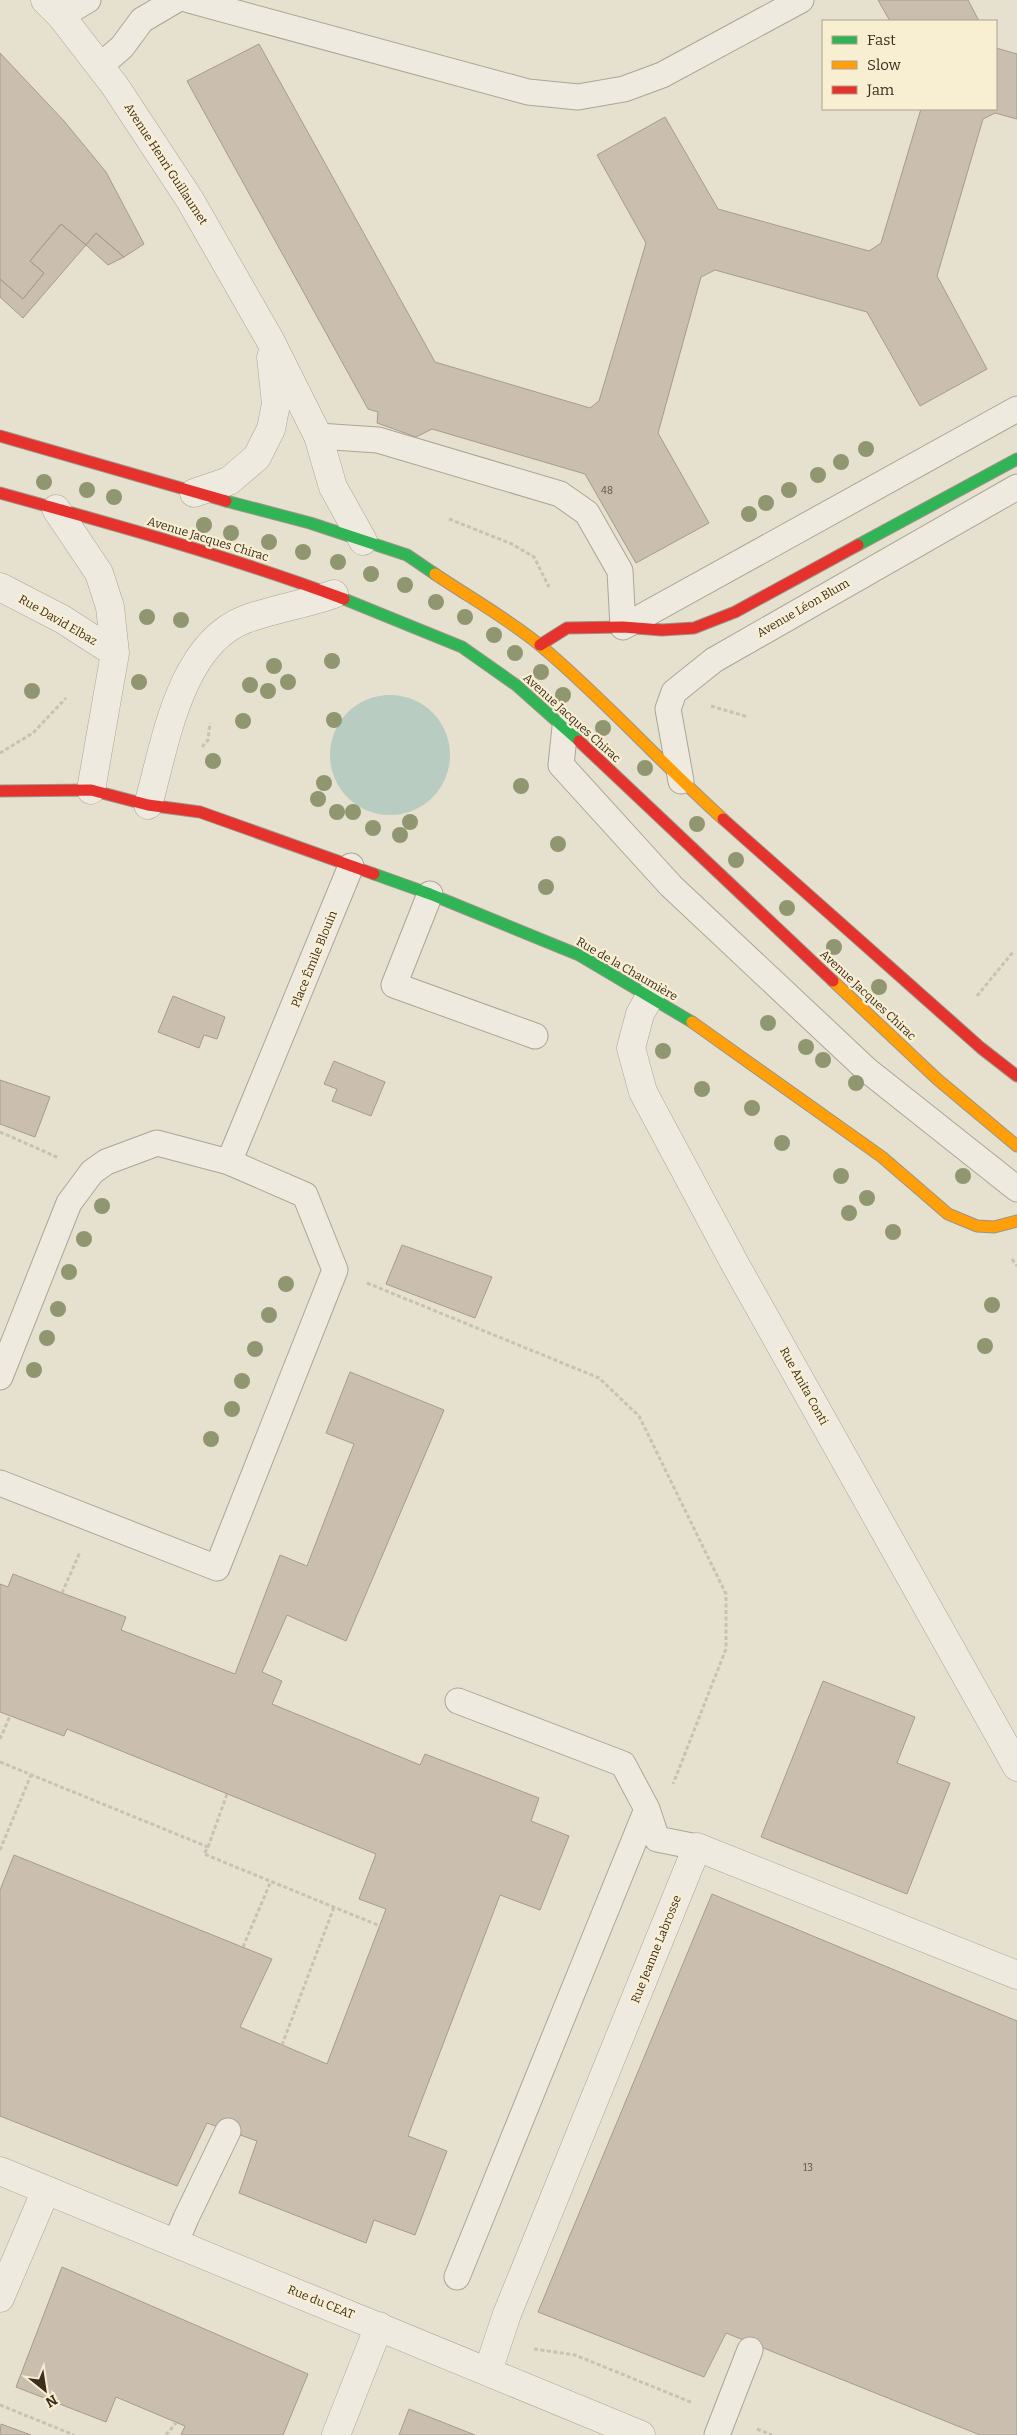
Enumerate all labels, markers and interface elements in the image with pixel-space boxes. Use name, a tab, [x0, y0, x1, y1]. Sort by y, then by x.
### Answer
legend	[822, 20, 997, 110]
text: Fast	[867, 31, 896, 49]
text: Slow	[867, 56, 902, 74]
text: Jam	[866, 81, 895, 99]
street label: Avenue Henri Guillaumet	[121, 101, 211, 228]
house number: 48	[601, 485, 613, 497]
street label: Avenue Jacques Chirac	[146, 514, 270, 564]
street label: Avenue Léon Blum	[754, 576, 852, 640]
street label: Rue David Elbaz	[16, 592, 100, 648]
street label: Avenue Jacques Chirac	[521, 671, 623, 765]
street label: Place Émile Blouin	[287, 908, 340, 1009]
street label: Rue de la Chaumière	[574, 934, 680, 1004]
street label: Avenue Jacques Chirac	[817, 947, 919, 1043]
street label: Rue Anita Conti	[777, 1345, 831, 1428]
street label: Rue Jeanne Labrosse	[628, 1893, 684, 2005]
house number: 13	[803, 2162, 813, 2174]
street label: Rue du CEAT	[286, 2282, 356, 2322]
north arrow	[20, 2365, 70, 2415]
text: N	[42, 2391, 60, 2411]

